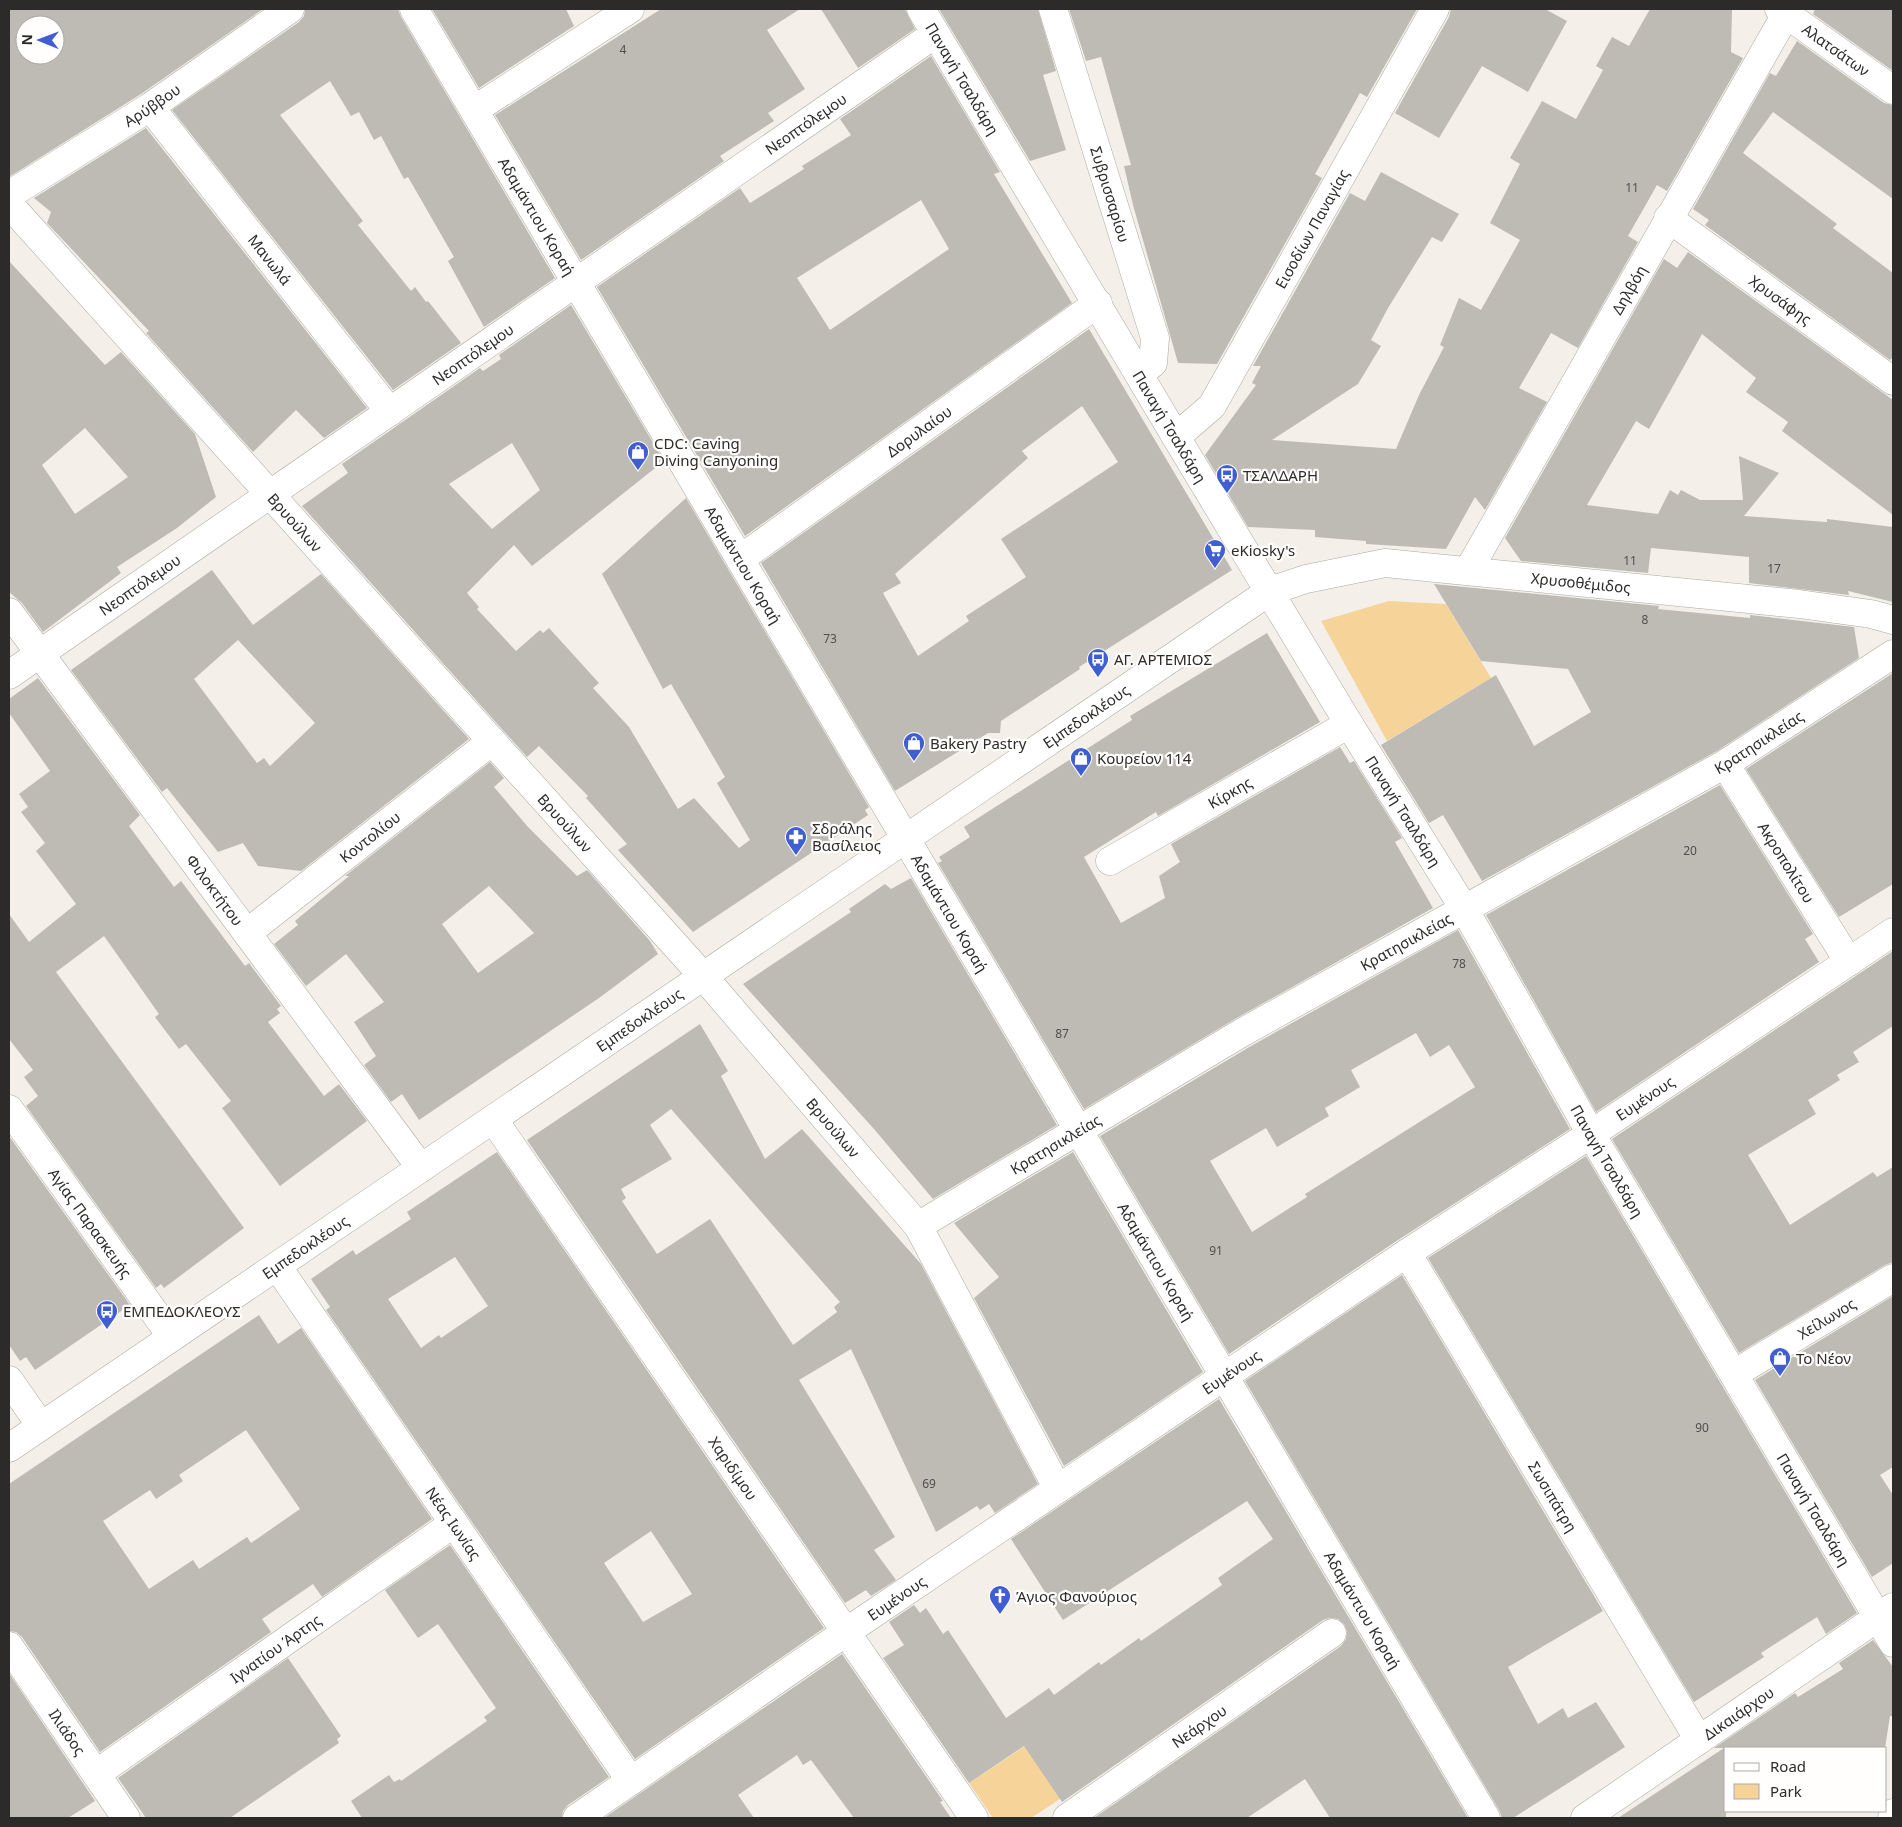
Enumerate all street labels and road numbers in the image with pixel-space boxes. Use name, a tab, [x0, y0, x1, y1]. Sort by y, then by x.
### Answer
street label: Παναγή Τσαλδάρη	[921, 19, 1004, 138]
street label: Αλατσάτων	[1798, 19, 1874, 80]
street label: Αρύββου	[120, 79, 184, 131]
street label: Νεοπτόλεμου	[761, 88, 851, 159]
street label: Συβρισσαρίου	[1086, 144, 1135, 245]
street label: Αδαμάντιου Κοραή	[494, 154, 580, 279]
street label: Εισοδίων Παναγίας	[1270, 165, 1353, 292]
street label: Μανωλά	[244, 230, 297, 289]
street label: Δηλβόη	[1607, 261, 1651, 318]
street label: Χρυσάφης	[1745, 270, 1816, 329]
street label: Νεοπτόλεμου	[428, 319, 518, 389]
street label: Παναγή Τσαλδάρη	[1129, 367, 1211, 486]
street label: Δορυλαίου	[882, 401, 956, 461]
street label: Βρυούλων	[263, 489, 327, 556]
street label: Αδαμάντιου Κοραή	[701, 502, 786, 627]
street label: Νεοπτόλεμου	[95, 549, 185, 620]
street label: Χρυσοθέμιδος	[1530, 568, 1632, 597]
street label: Εμπεδοκλέους	[1039, 680, 1133, 753]
street label: Κρατησικλείας	[1710, 706, 1807, 778]
street label: Παναγή Τσαλδάρη	[1361, 752, 1446, 870]
street label: Κίρκης	[1204, 772, 1255, 813]
street label: Βρυούλων	[534, 789, 597, 857]
street label: Κοντολίου	[335, 807, 404, 867]
street label: Ακροπολίτου	[1754, 818, 1819, 906]
street label: Φιλοκτήτου	[182, 850, 248, 930]
street label: Αδαμάντιου Κοραή	[907, 850, 993, 976]
street label: Κρατησικλείας	[1356, 908, 1456, 975]
street label: Εμπεδοκλέους	[592, 983, 686, 1056]
street label: Ευμένους	[1612, 1071, 1678, 1125]
street label: Βρυούλων	[802, 1094, 865, 1162]
street label: Παναγή Τσαλδάρη	[1566, 1101, 1648, 1221]
street label: Κρατησικλείας	[1006, 1109, 1104, 1179]
street label: Αγίας Παρασκευής	[44, 1164, 137, 1282]
street label: Αδαμάντιου Κοραή	[1114, 1199, 1199, 1324]
street label: Εμπεδοκλέους	[258, 1210, 352, 1283]
street label: Χείλωνος	[1794, 1293, 1859, 1343]
street label: Ευμένους	[1198, 1345, 1264, 1399]
street label: Χαριδίμου	[704, 1433, 762, 1504]
street label: Παναγή Τσαλδάρη	[1773, 1449, 1855, 1569]
street label: Σωσιπάτρη	[1524, 1458, 1582, 1536]
street label: Νέας Ιωνίας	[422, 1483, 486, 1564]
street label: Αδαμάντιου Κοραή	[1320, 1547, 1405, 1673]
street label: Ευμένους	[863, 1571, 930, 1625]
street label: Ιγνατίου Άρτης	[226, 1609, 325, 1687]
street label: Δικαιάρχου	[1699, 1682, 1778, 1744]
street label: Νεάρχου	[1167, 1700, 1231, 1752]
street label: Ιλιάδος	[45, 1705, 90, 1759]

